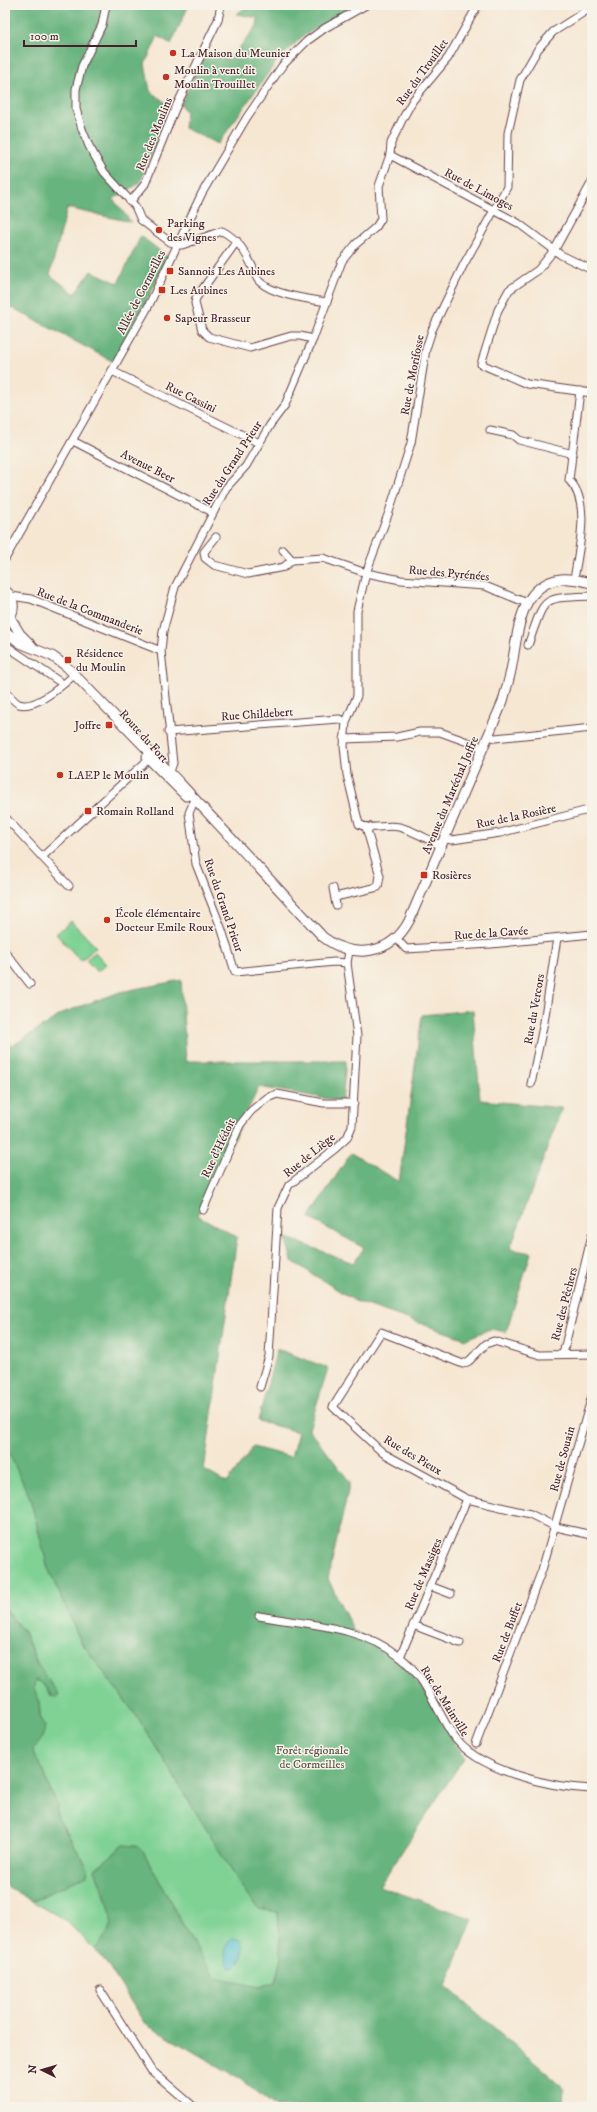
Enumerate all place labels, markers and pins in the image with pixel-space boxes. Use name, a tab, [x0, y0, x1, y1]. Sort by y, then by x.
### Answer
place label: La Maison du Meunier	[181, 46, 290, 61]
marker: La Maison du Meunier	[168, 48, 178, 58]
place label: Moulin à vent dit Moulin Trouillet	[174, 63, 256, 92]
marker: Moulin à vent dit Moulin Trouillet	[161, 72, 171, 82]
place label: Parking des Vignes	[167, 216, 216, 245]
marker: Parking des Vignes	[154, 225, 164, 235]
place label: Sannois Les Aubines	[178, 264, 275, 279]
marker: Sannois Les Aubines	[165, 266, 175, 276]
place label: Les Aubines	[170, 283, 228, 298]
marker: Les Aubines	[157, 285, 167, 295]
place label: Sapeur Brasseur	[175, 311, 251, 326]
marker: Sapeur Brasseur	[162, 313, 172, 323]
place label: Résidence du Moulin	[76, 646, 126, 675]
marker: Résidence du Moulin	[63, 655, 73, 665]
place label: Joffre	[73, 718, 101, 733]
marker: Joffre	[104, 720, 114, 730]
place label: LAEP le Moulin	[68, 768, 150, 783]
marker: LAEP le Moulin	[55, 770, 65, 780]
place label: Romain Rolland	[96, 804, 174, 819]
marker: Romain Rolland	[83, 806, 93, 816]
place label: Rosières	[432, 868, 471, 883]
marker: Rosières	[419, 870, 429, 880]
place label: École élémentaire Docteur Emile Roux	[115, 906, 214, 935]
marker: École élémentaire Docteur Emile Roux	[102, 915, 112, 925]

